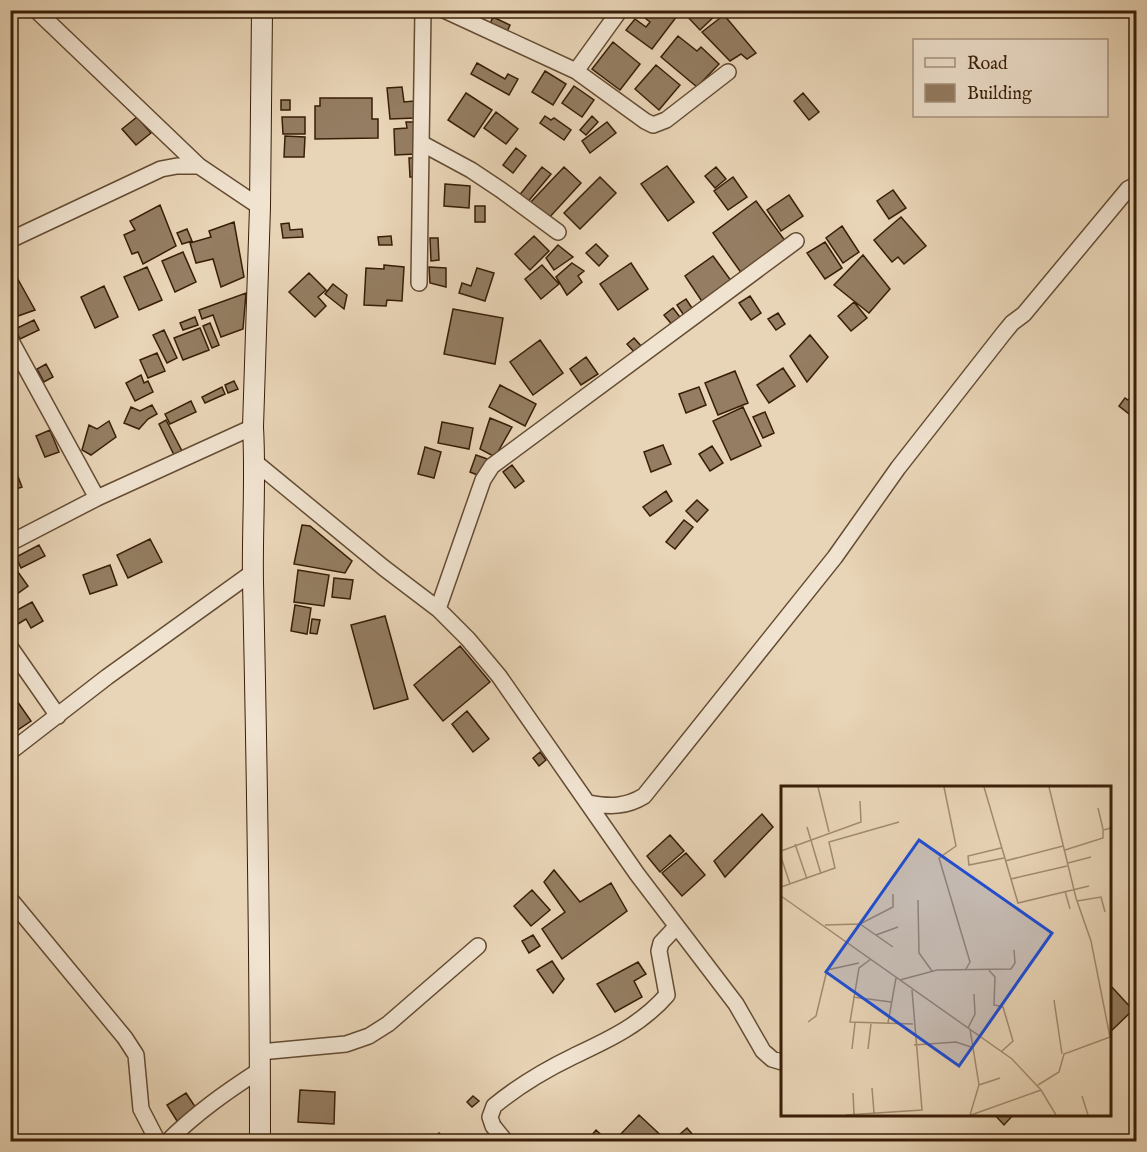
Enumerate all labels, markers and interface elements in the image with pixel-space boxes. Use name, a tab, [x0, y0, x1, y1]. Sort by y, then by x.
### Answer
legend	[913, 39, 1108, 117]
text: Road	[967, 53, 1008, 76]
text: Building	[967, 83, 1032, 106]
inset map	[781, 786, 1111, 1116]

